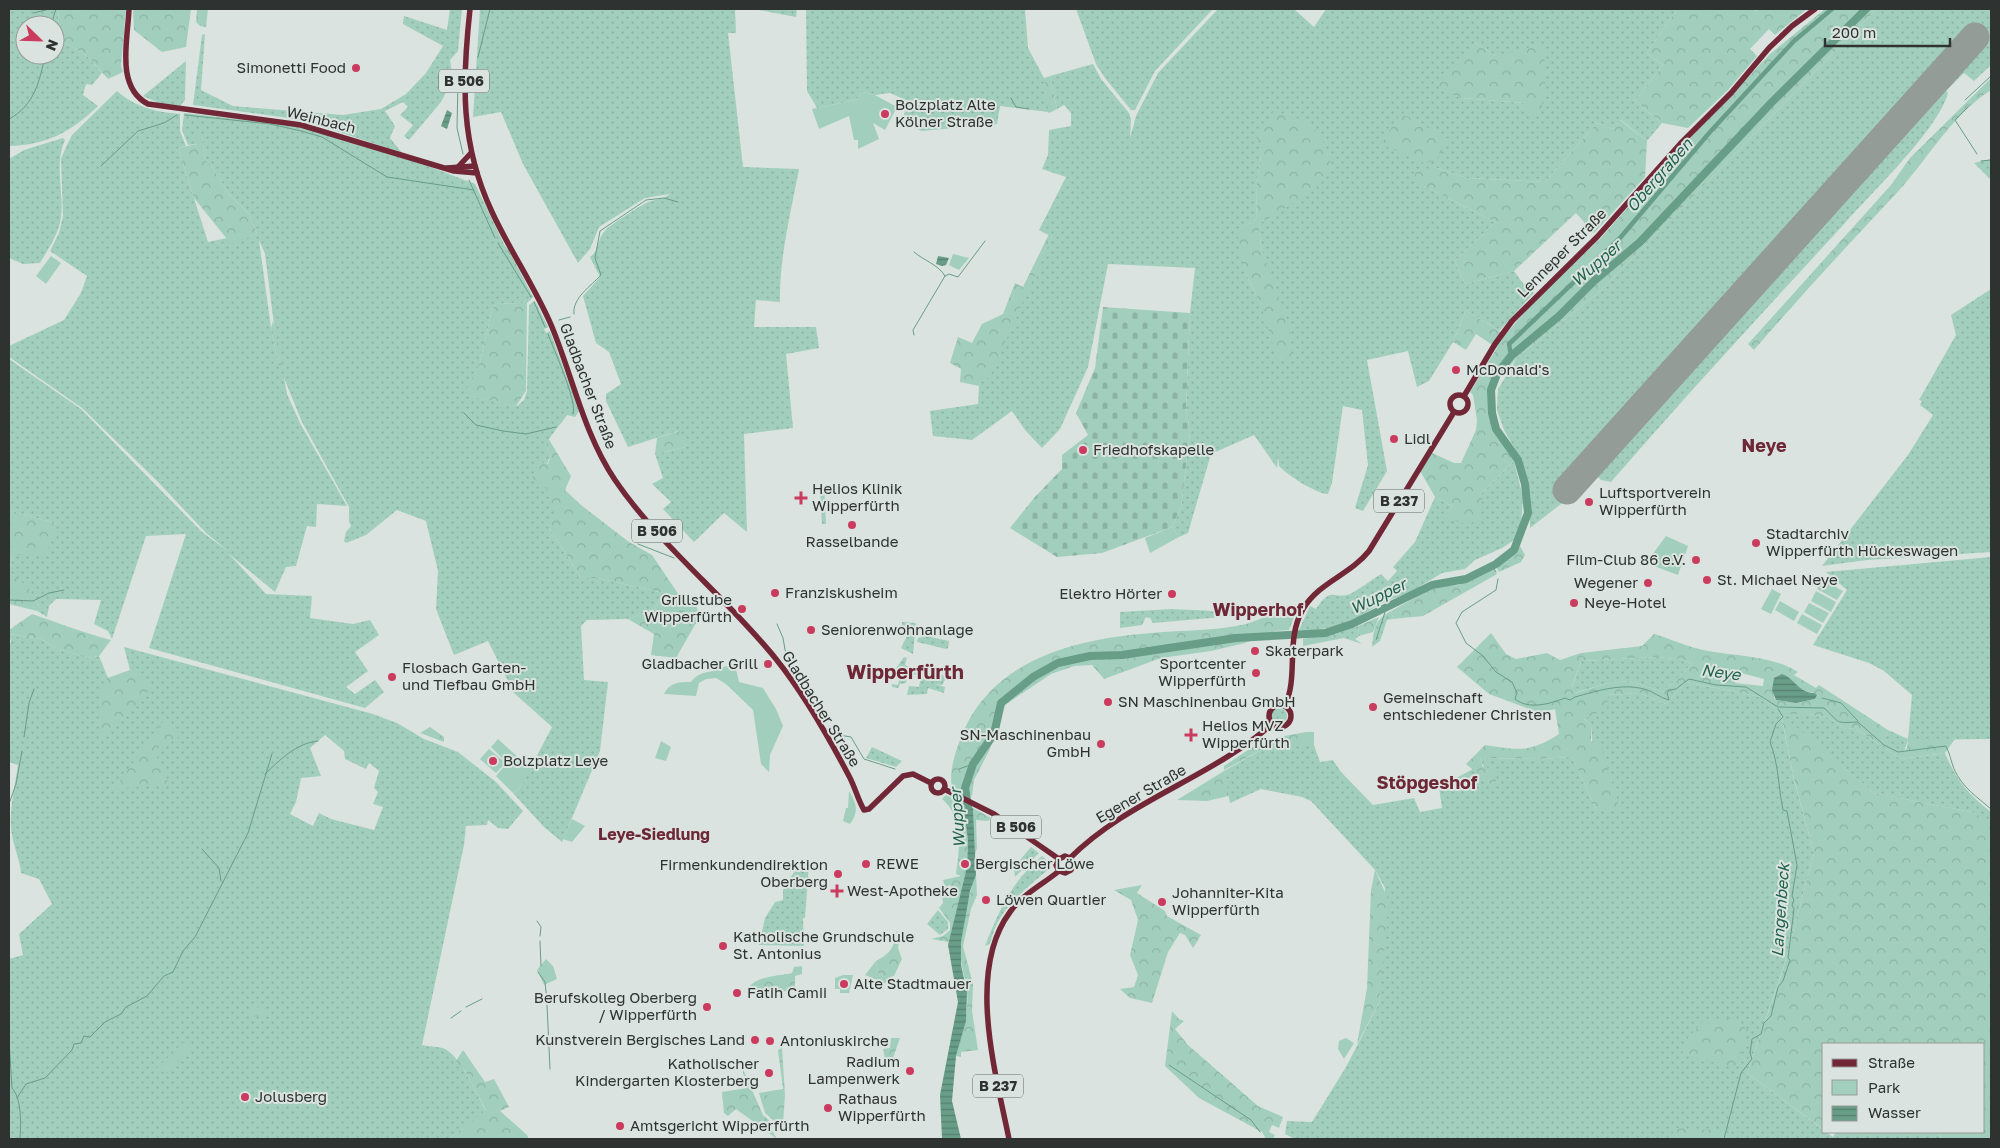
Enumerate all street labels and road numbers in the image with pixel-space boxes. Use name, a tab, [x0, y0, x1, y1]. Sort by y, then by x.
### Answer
road number: B 506	[439, 70, 489, 92]
street label: Weinbach	[285, 102, 358, 136]
street label: Lenneper Straße	[1513, 204, 1610, 301]
street label: Gladbacher Straße	[557, 320, 621, 451]
road number: B 237	[1374, 490, 1424, 512]
road number: B 506	[632, 520, 682, 542]
street label: Gladbacher Straße	[779, 647, 865, 770]
street label: Egener Straße	[1092, 760, 1189, 826]
road number: B 506	[991, 816, 1041, 839]
road number: B 237	[973, 1074, 1023, 1098]

